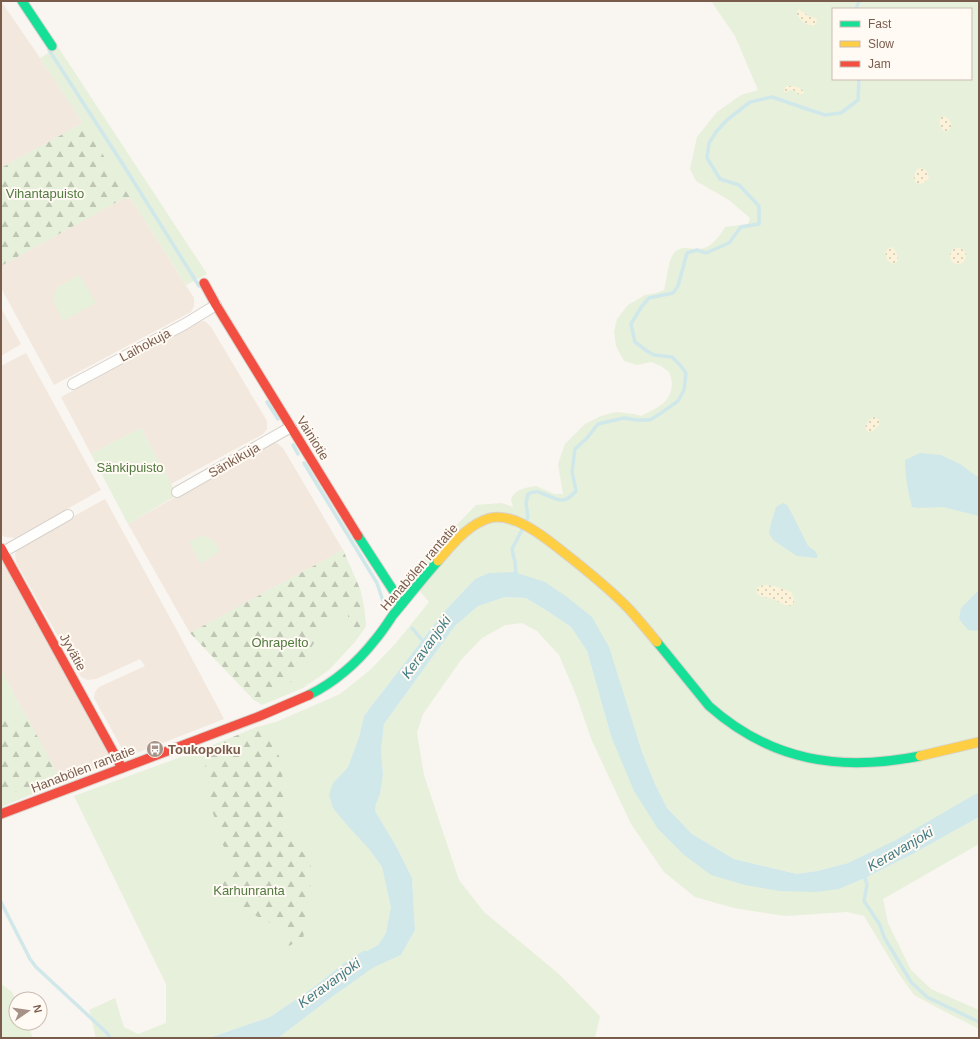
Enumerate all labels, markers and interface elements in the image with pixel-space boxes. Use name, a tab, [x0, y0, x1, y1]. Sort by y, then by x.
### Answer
legend	[832, 8, 972, 80]
text: Fast	[868, 17, 892, 31]
text: Slow	[868, 37, 894, 51]
text: Jam	[868, 57, 891, 71]
park label: Vihantapuisto	[6, 186, 84, 201]
street label: Laihokuja	[117, 325, 174, 365]
street label: Vainiotie	[294, 413, 332, 463]
street label: Sänkikuja	[206, 439, 263, 481]
park label: Sänkipuisto	[96, 460, 164, 475]
street label: Hanabölen rantatie	[377, 521, 461, 613]
water label: Keravanjoki	[398, 612, 454, 681]
street label: Jyvätie	[57, 631, 89, 673]
park label: Ohrapelto	[251, 635, 309, 650]
bus stop icon: Toukopolku	[145, 739, 165, 759]
street label: Hanabölen rantatie	[29, 742, 137, 796]
place label: Toukopolku	[168, 742, 241, 757]
water label: Keravanjoki	[864, 823, 936, 874]
park label: Karhunranta	[213, 883, 286, 898]
water label: Keravanjoki	[295, 955, 364, 1011]
north arrow	[8, 991, 48, 1031]
text: N	[31, 1004, 44, 1014]

